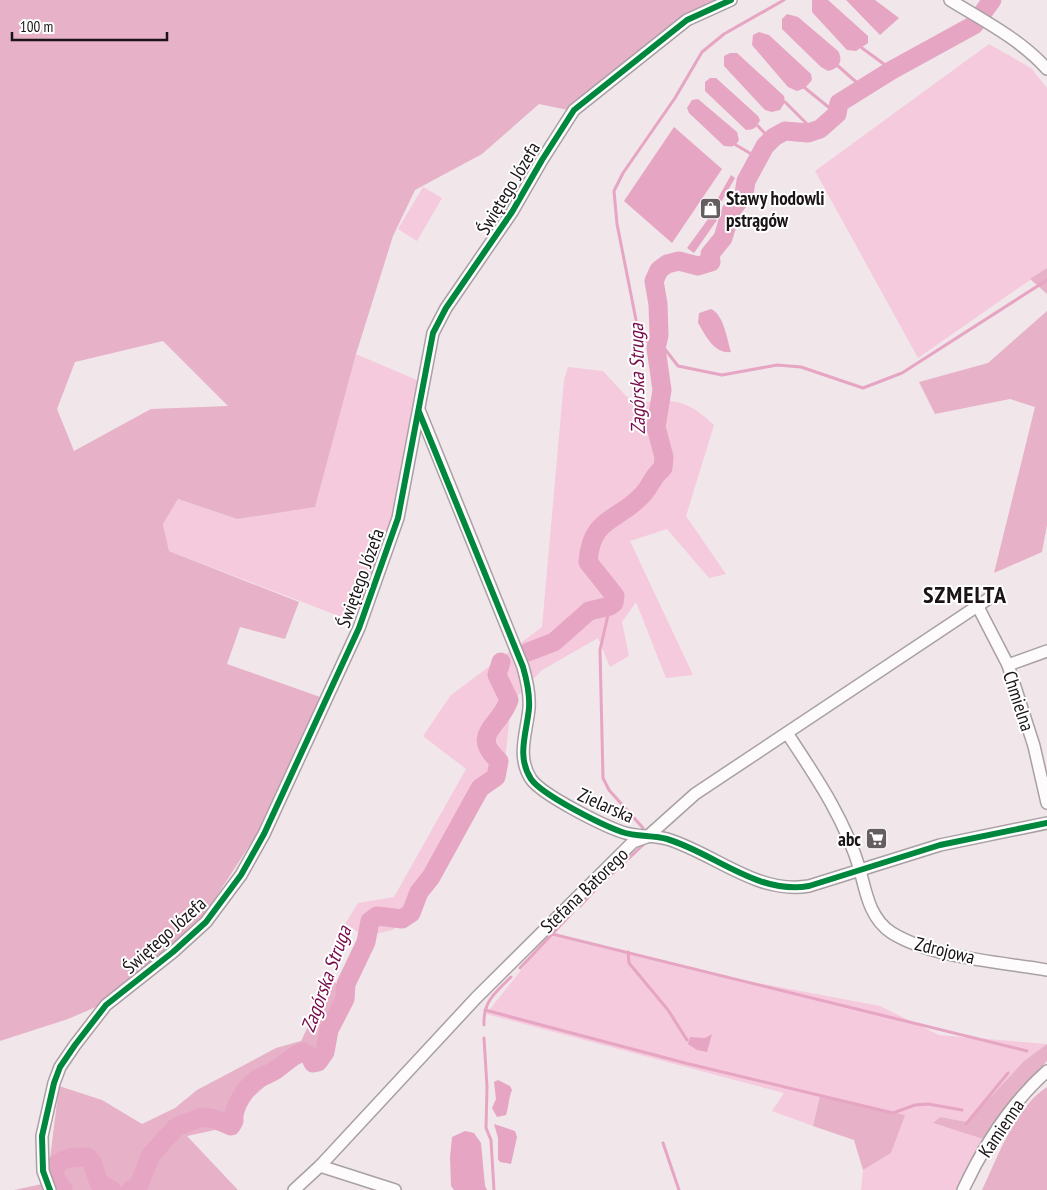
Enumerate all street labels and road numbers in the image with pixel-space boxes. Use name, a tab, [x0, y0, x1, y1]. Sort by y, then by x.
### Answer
street label: Świętego Józefa	[471, 137, 545, 239]
street label: Świętego Józefa	[331, 525, 389, 631]
street label: Chmielna	[998, 668, 1040, 734]
street label: Zielarska	[574, 782, 638, 828]
street label: Stefana Batorego	[535, 842, 633, 938]
street label: Świętego Józefa	[117, 891, 211, 979]
street label: Zdrojowa	[913, 931, 977, 969]
street label: Kamienna	[973, 1094, 1029, 1162]

